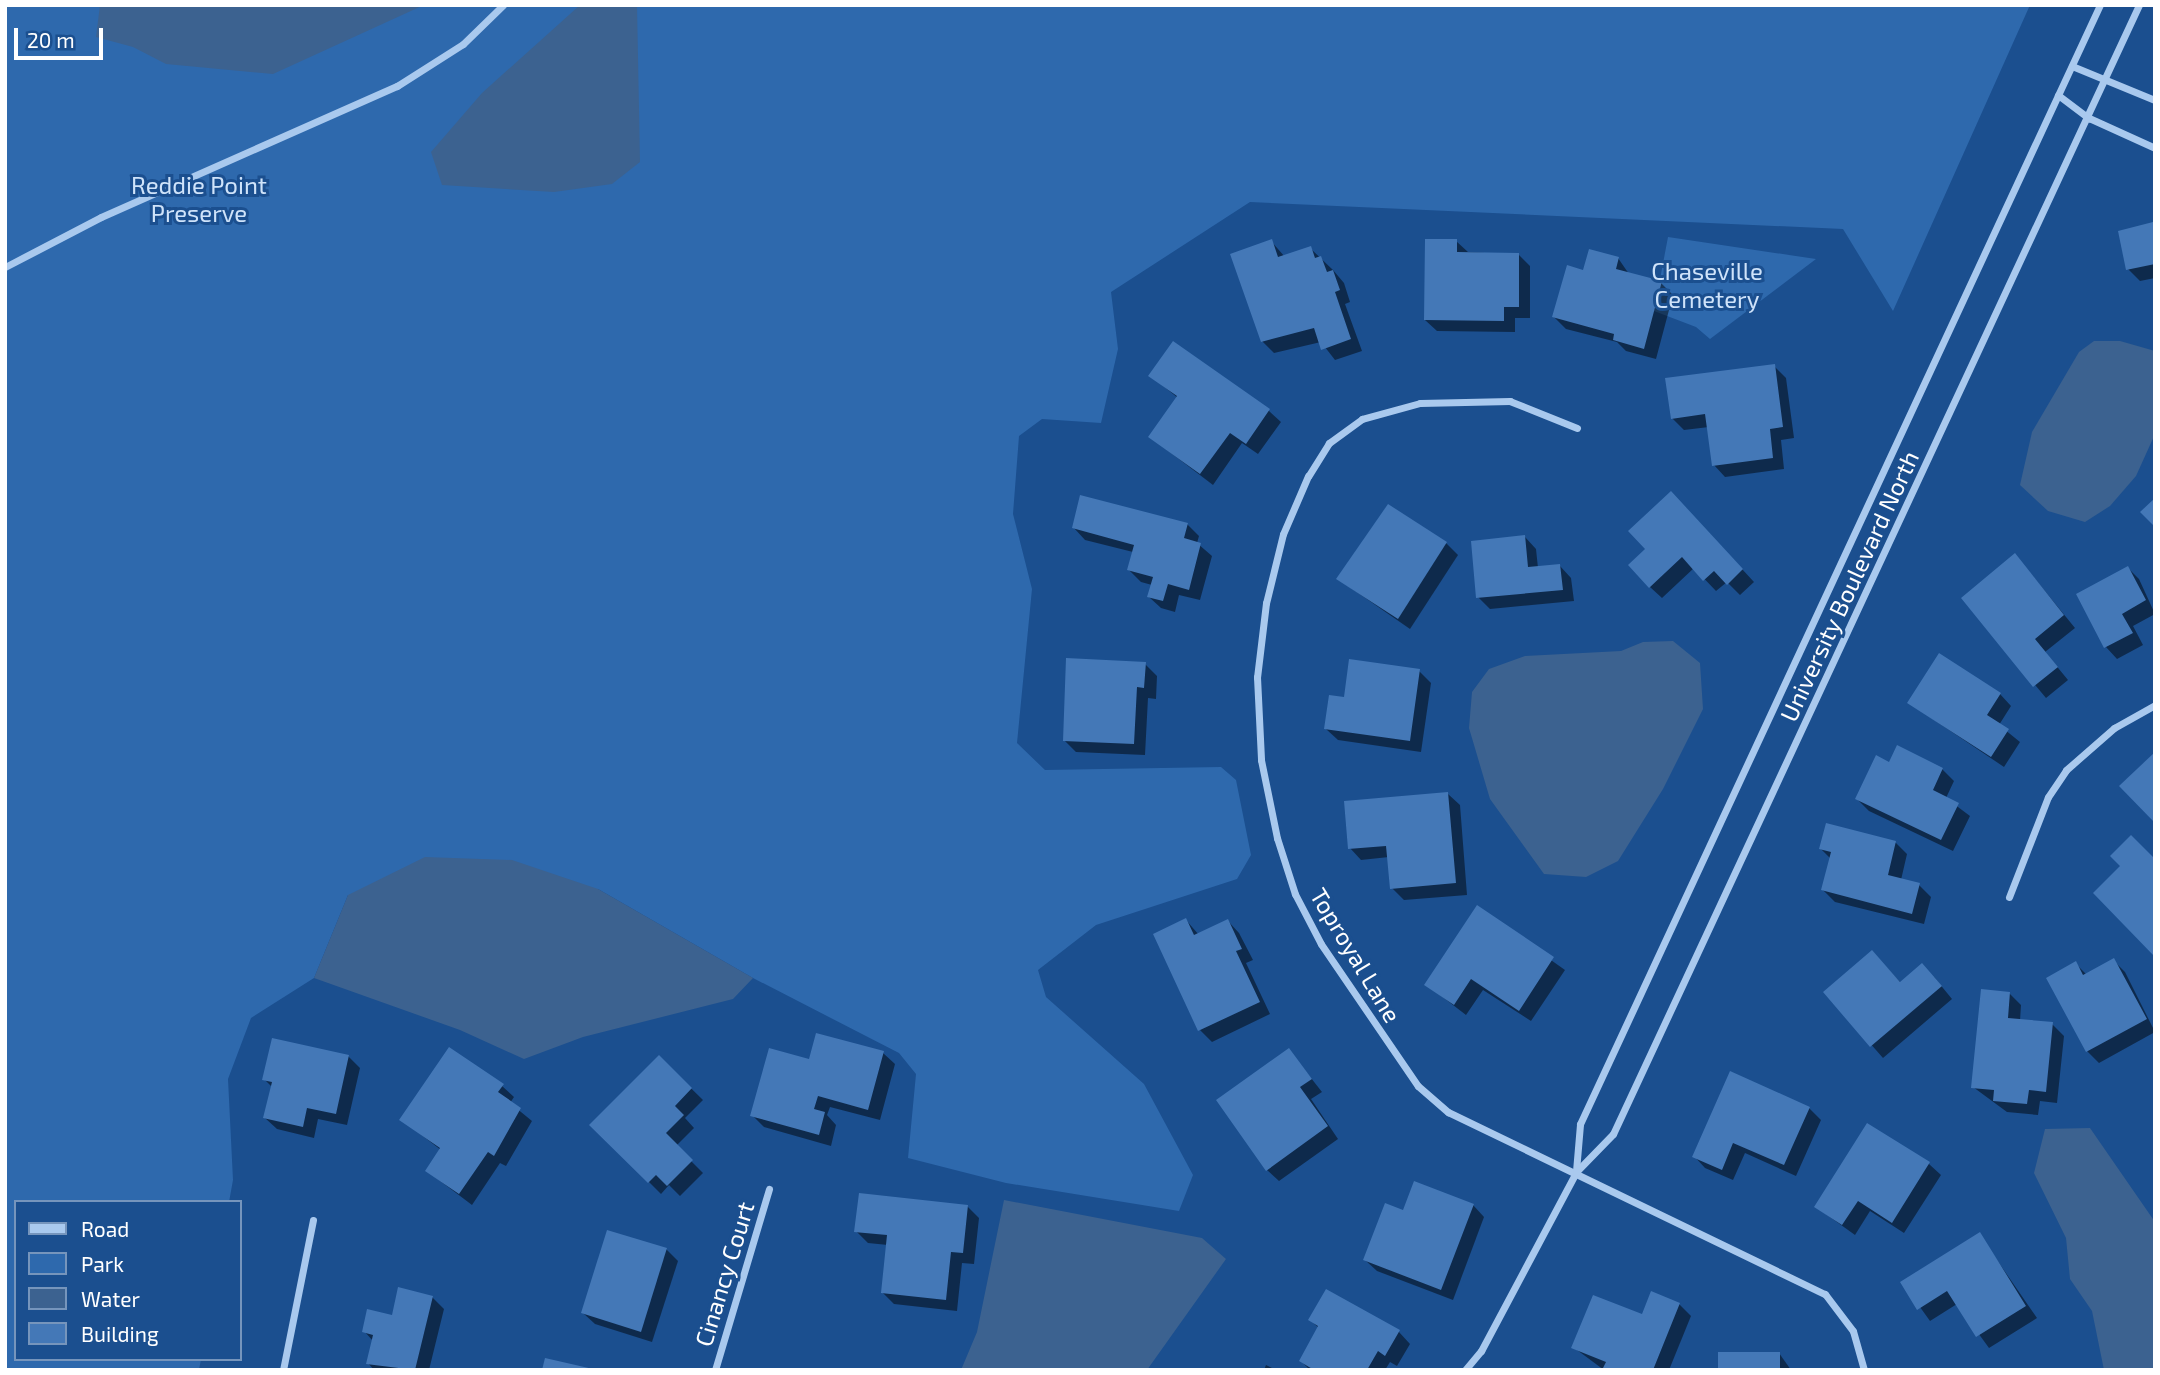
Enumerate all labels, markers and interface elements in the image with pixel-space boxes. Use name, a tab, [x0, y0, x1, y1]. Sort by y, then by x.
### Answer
scale bar	[18, 14, 107, 58]
text: 20 m	[27, 27, 75, 52]
park label: Reddie Point Preserve	[131, 171, 267, 227]
park label: Chaseville Cemetery	[1651, 257, 1763, 313]
street label: University Boulevard North	[1773, 446, 1925, 726]
street label: Toproyal Lane	[1304, 882, 1408, 1028]
street label: Cinancy Court	[688, 1198, 760, 1350]
legend	[14, 1200, 242, 1361]
text: Road	[81, 1216, 129, 1241]
text: Park	[81, 1251, 124, 1276]
text: Water	[81, 1286, 140, 1311]
text: Building	[81, 1321, 159, 1346]

